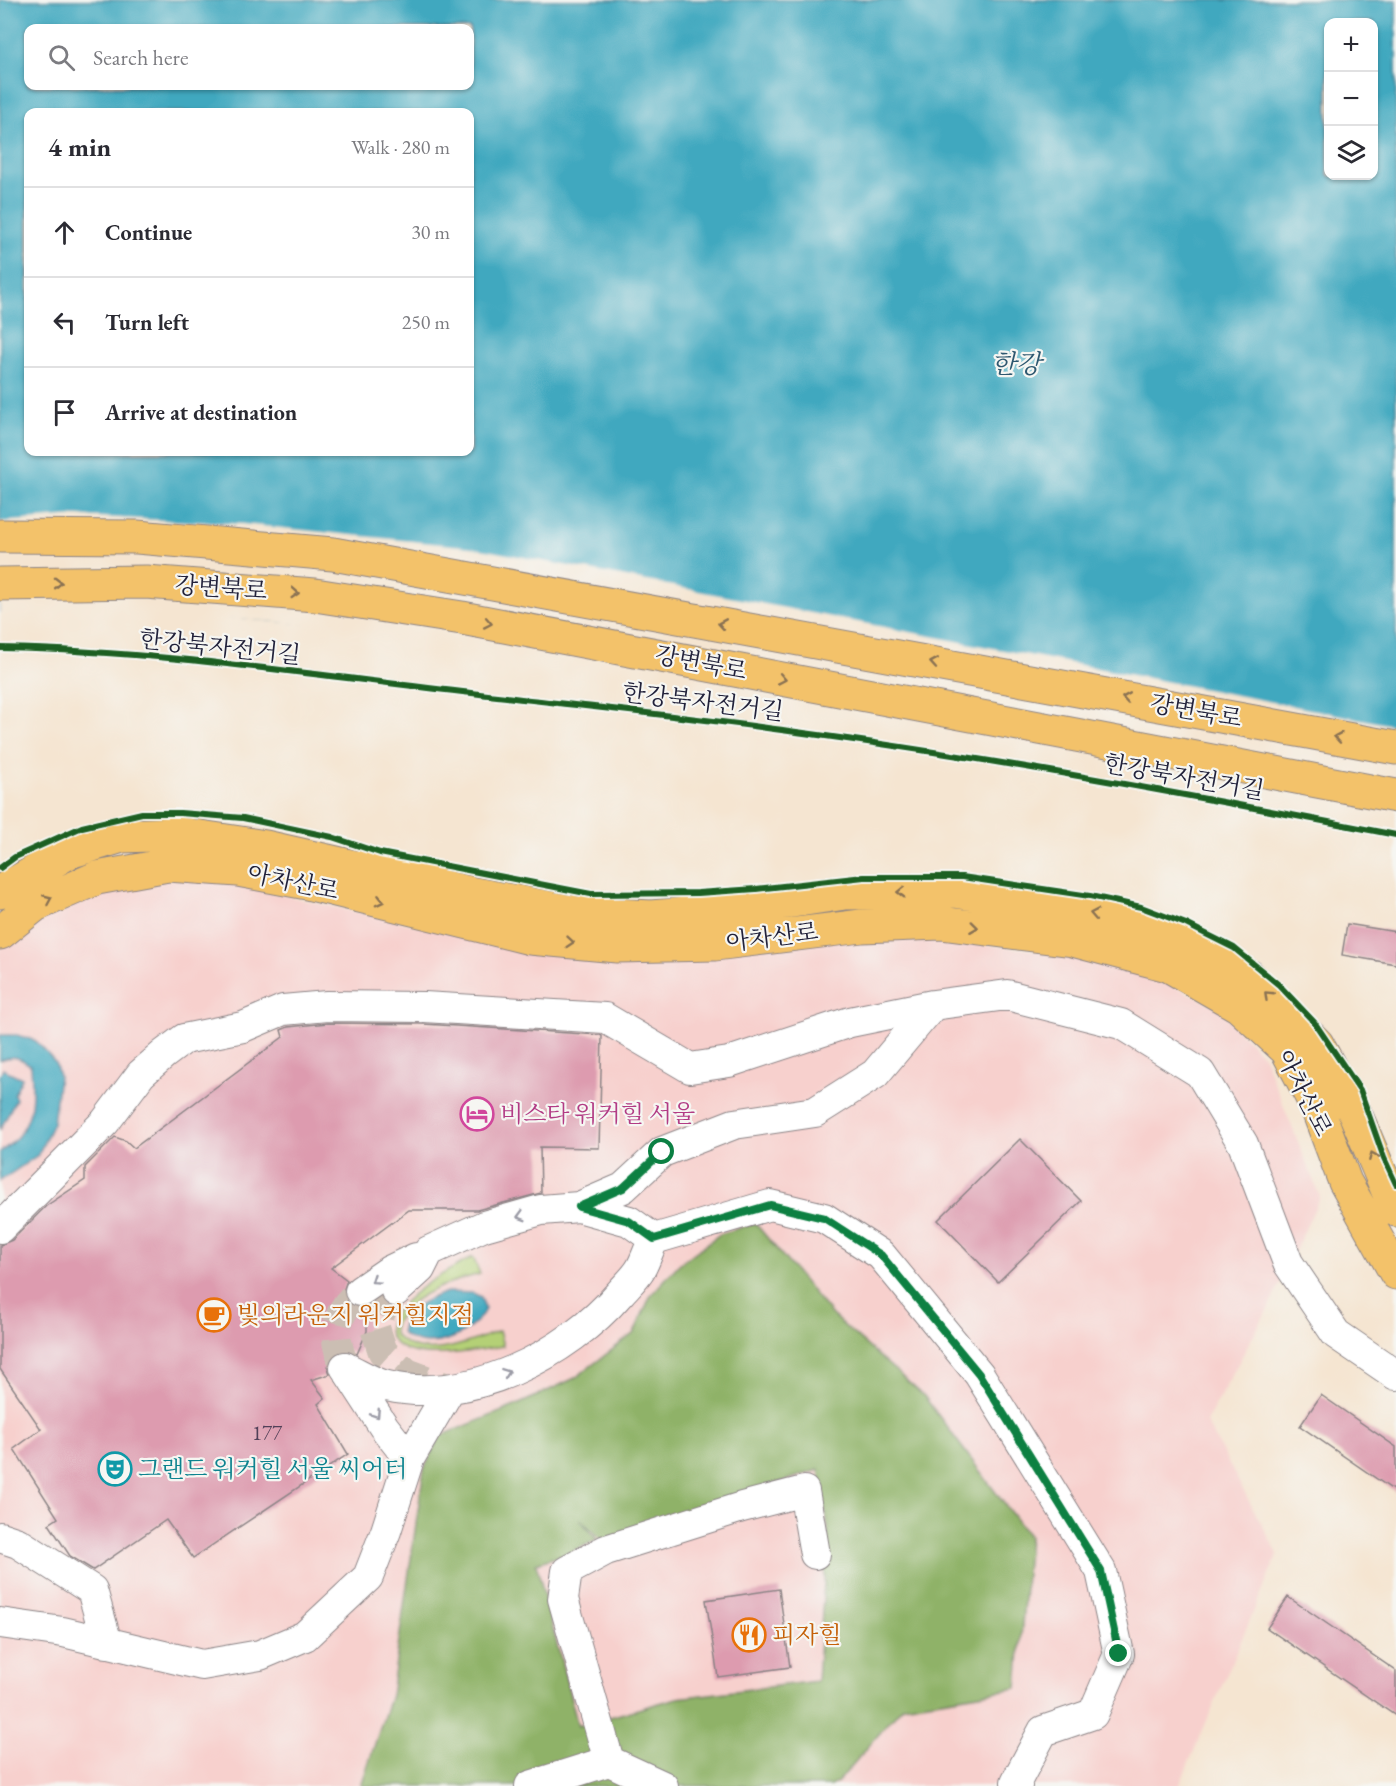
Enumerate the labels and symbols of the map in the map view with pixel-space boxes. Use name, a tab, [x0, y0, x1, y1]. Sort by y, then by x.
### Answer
water label: 한강	[991, 347, 1045, 381]
street label: 강변북로	[174, 569, 268, 606]
one-way arrow	[54, 577, 63, 589]
one-way arrow	[291, 587, 300, 600]
one-way arrow	[482, 616, 492, 629]
one-way arrow	[717, 619, 726, 631]
street label: 한강북자전거길	[138, 623, 302, 670]
street label: 강변북로	[653, 638, 750, 687]
one-way arrow	[929, 657, 939, 670]
one-way arrow	[777, 672, 787, 685]
street label: 한강북자전거길	[621, 676, 785, 727]
street label: 강변북로	[1148, 687, 1244, 734]
one-way arrow	[1121, 692, 1131, 705]
one-way arrow	[1334, 731, 1344, 744]
street label: 한강북자전거길	[1101, 747, 1267, 806]
street label: 아차산로	[245, 857, 342, 906]
one-way arrow	[897, 886, 906, 898]
one-way arrow	[375, 894, 385, 907]
one-way arrow	[41, 895, 52, 907]
one-way arrow	[1089, 908, 1099, 921]
street label: 아차산로	[724, 915, 820, 958]
one-way arrow	[969, 920, 978, 933]
one-way arrow	[566, 935, 575, 948]
one-way arrow	[1264, 991, 1274, 1002]
street label: 아차산로	[1270, 1044, 1339, 1141]
hotel icon: 비스타 워커힐 서울	[459, 1096, 495, 1132]
place label: 비스타 워커힐 서울	[500, 1098, 695, 1129]
route start	[648, 1138, 674, 1164]
one-way arrow	[1368, 1152, 1380, 1163]
one-way arrow	[516, 1209, 527, 1221]
one-way arrow	[371, 1273, 382, 1284]
cafe icon: 빛의라운지 워커힐지점	[196, 1297, 232, 1333]
place label: 빛의라운지 워커힐지점	[237, 1299, 474, 1330]
one-way arrow	[499, 1368, 510, 1380]
one-way arrow	[368, 1408, 380, 1418]
house number: 177	[252, 1419, 283, 1446]
theatre icon: 그랜드 워커힐 서울 씨어터	[97, 1451, 133, 1487]
place label: 그랜드 워커힐 서울 씨어터	[138, 1453, 407, 1484]
restaurant icon: 피자힐	[731, 1617, 767, 1653]
place label: 피자힐	[772, 1619, 842, 1650]
route end	[1105, 1640, 1131, 1666]

